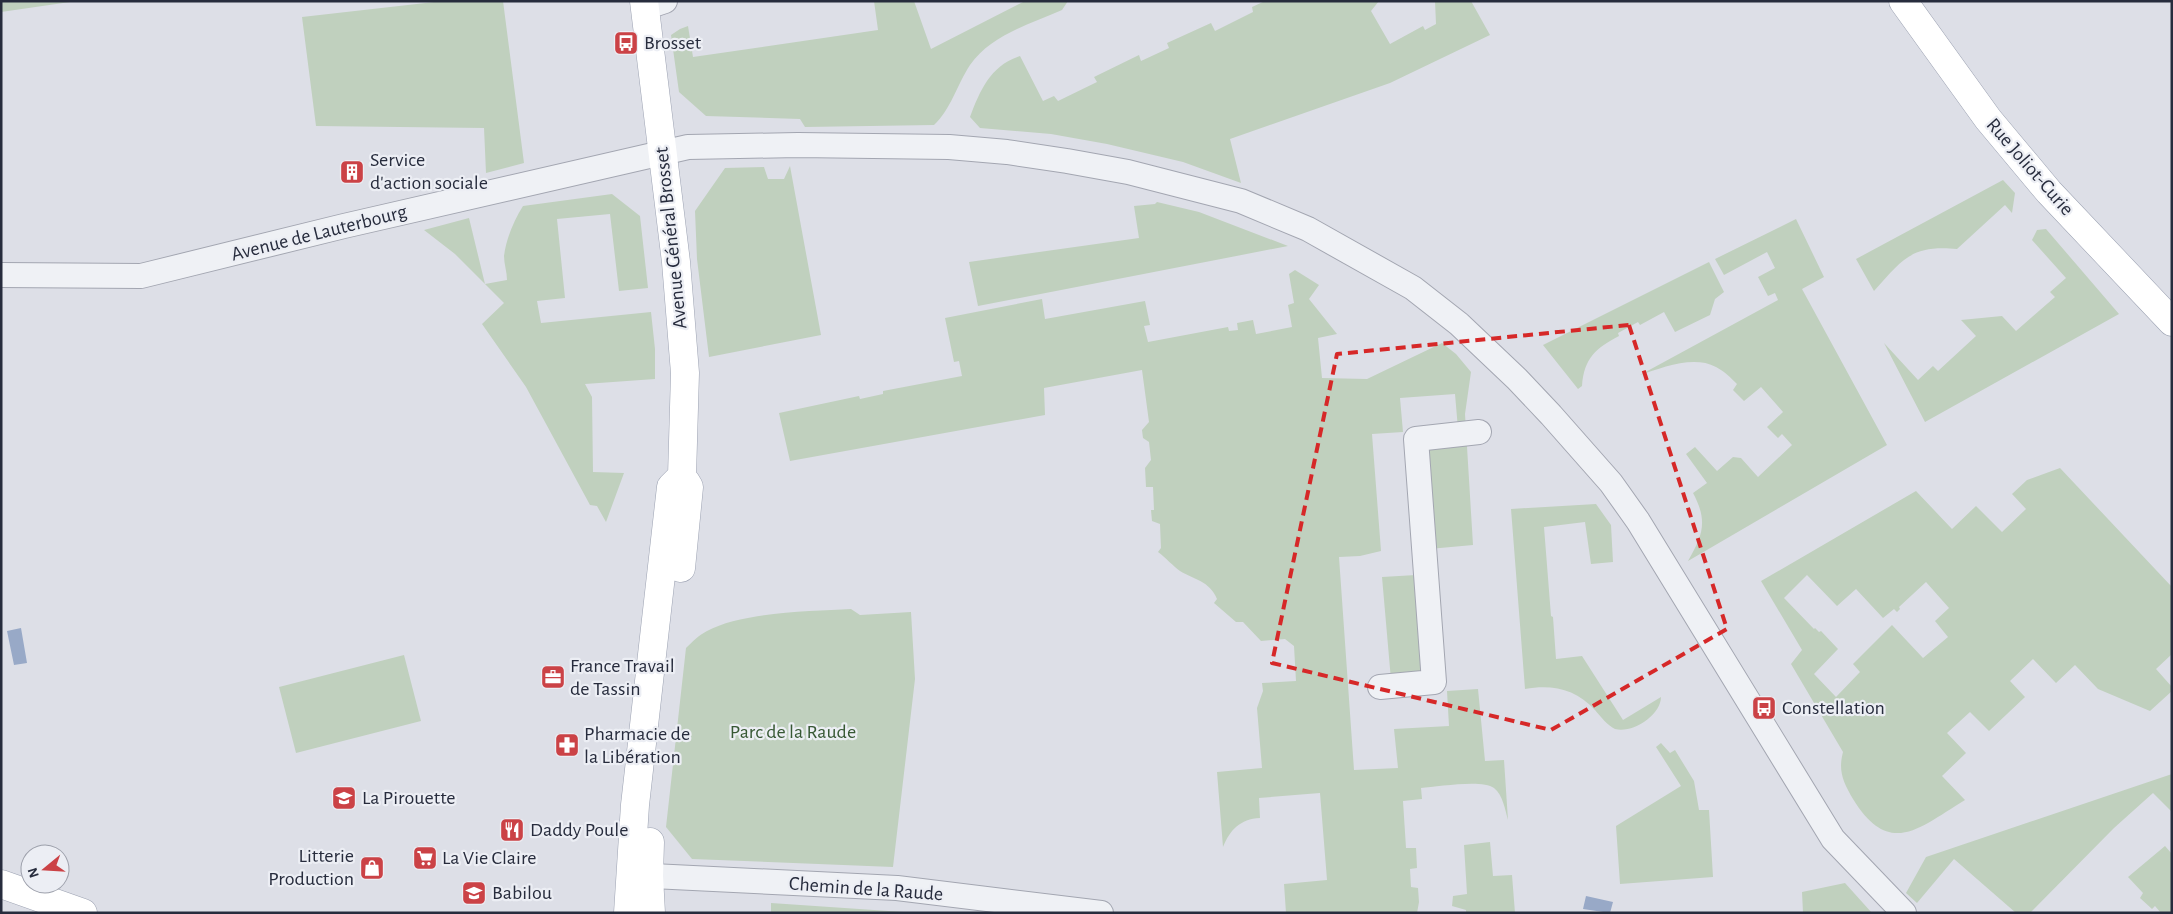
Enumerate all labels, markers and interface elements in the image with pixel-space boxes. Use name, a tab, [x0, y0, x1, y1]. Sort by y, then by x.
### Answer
bus stop icon: Brosset	[613, 30, 639, 56]
place label: Brosset	[644, 33, 702, 53]
street label: Rue Joliot-Curie	[1983, 115, 2077, 219]
street label: Avenue Général Brosset	[651, 145, 691, 330]
place label: Service d'action sociale	[370, 150, 488, 193]
building icon: Service d'action sociale	[339, 159, 365, 185]
street label: Avenue de Lauterbourg	[229, 201, 409, 265]
place label: France Travail de Tassin	[570, 656, 675, 699]
office icon: France Travail de Tassin	[540, 664, 566, 690]
bus stop icon: Constellation	[1751, 695, 1777, 721]
place label: Constellation	[1782, 698, 1885, 718]
park label: Parc de la Raude	[730, 722, 856, 742]
place label: Pharmacie de la Libération	[584, 724, 690, 767]
pharmacy icon: Pharmacie de la Libération	[554, 732, 580, 758]
school or university icon: La Pirouette	[331, 785, 357, 811]
place label: La Pirouette	[362, 788, 455, 808]
restaurant icon: Daddy Poule	[499, 817, 525, 843]
place label: Daddy Poule	[530, 820, 628, 840]
north arrow	[20, 844, 70, 894]
supermarket icon: La Vie Claire	[412, 845, 438, 871]
place label: Litterie Production	[268, 846, 354, 889]
place label: La Vie Claire	[442, 848, 537, 868]
shop icon: Litterie Production	[359, 855, 385, 881]
text: N	[25, 866, 42, 880]
street label: Chemin de la Raude	[788, 874, 944, 904]
school or university icon: Babilou	[461, 880, 487, 906]
place label: Babilou	[492, 883, 552, 903]

